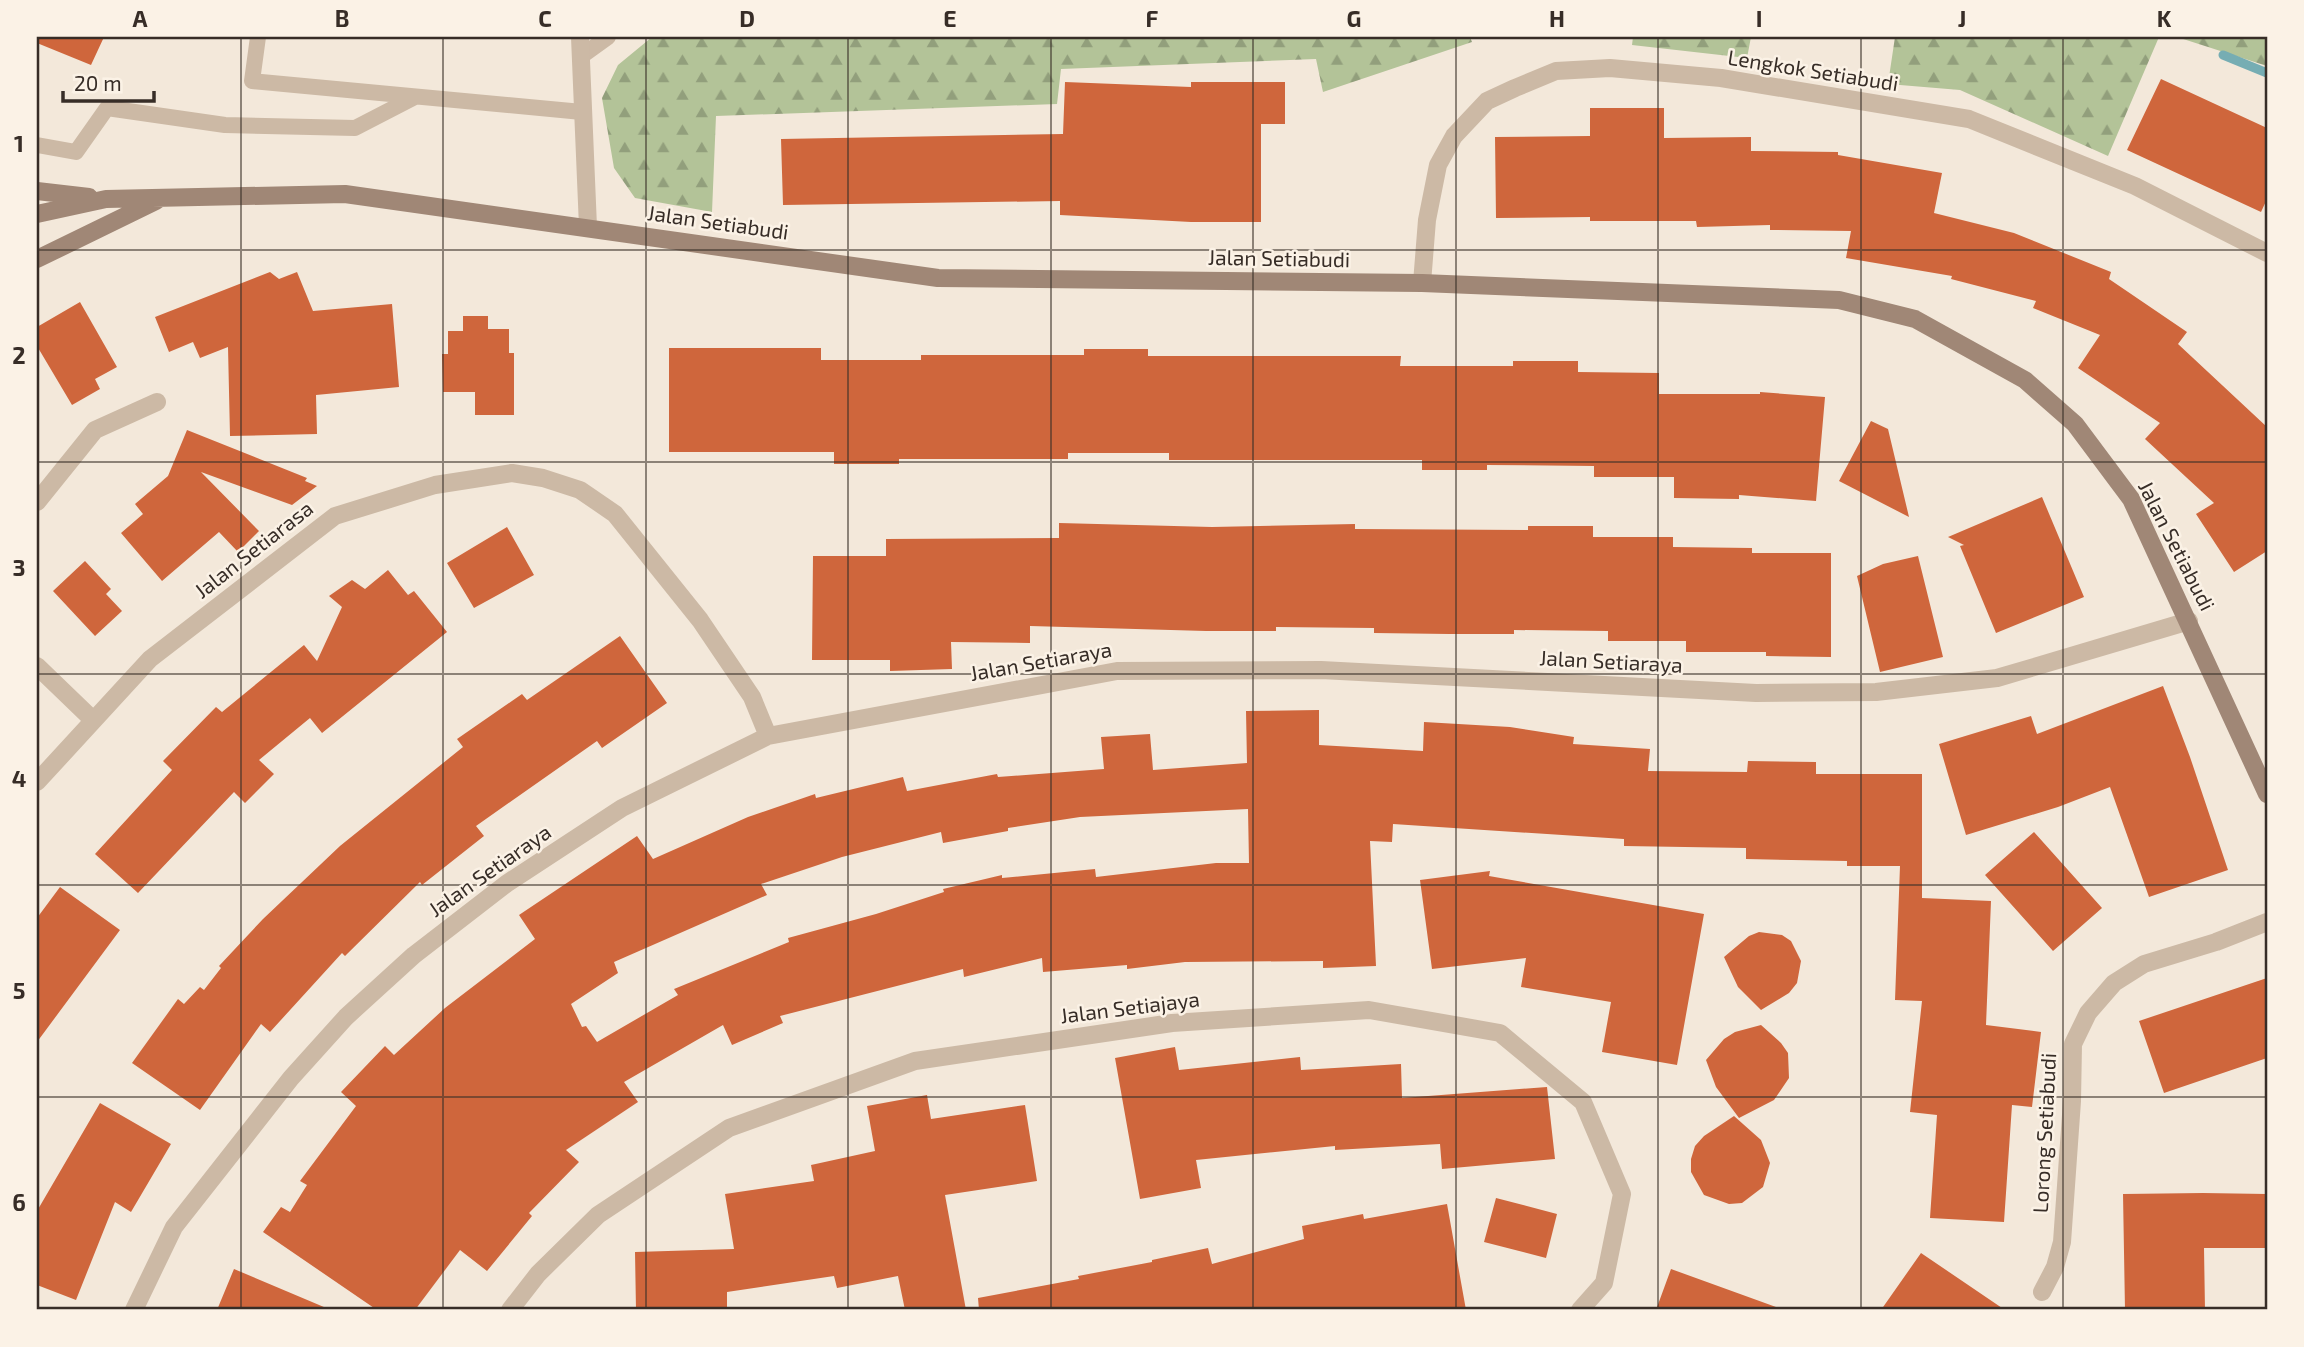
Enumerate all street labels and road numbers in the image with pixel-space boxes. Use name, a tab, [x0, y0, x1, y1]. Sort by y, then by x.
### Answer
street label: Lengkok Setiabudi	[1726, 44, 1900, 95]
street label: Jalan Setiabudi	[646, 199, 790, 244]
street label: Jalan Setiabudi	[1208, 244, 1350, 271]
street label: Jalan Setiabudi	[2134, 476, 2221, 614]
street label: Jalan Setiarasa	[189, 495, 317, 603]
street label: Jalan Setiaraya	[968, 636, 1114, 685]
street label: Jalan Setiaraya	[1539, 644, 1683, 677]
street label: Jalan Setiaraya	[423, 818, 555, 921]
street label: Jalan Setiajaya	[1059, 986, 1201, 1028]
street label: Lorong Setiabudi	[2027, 1052, 2060, 1214]

